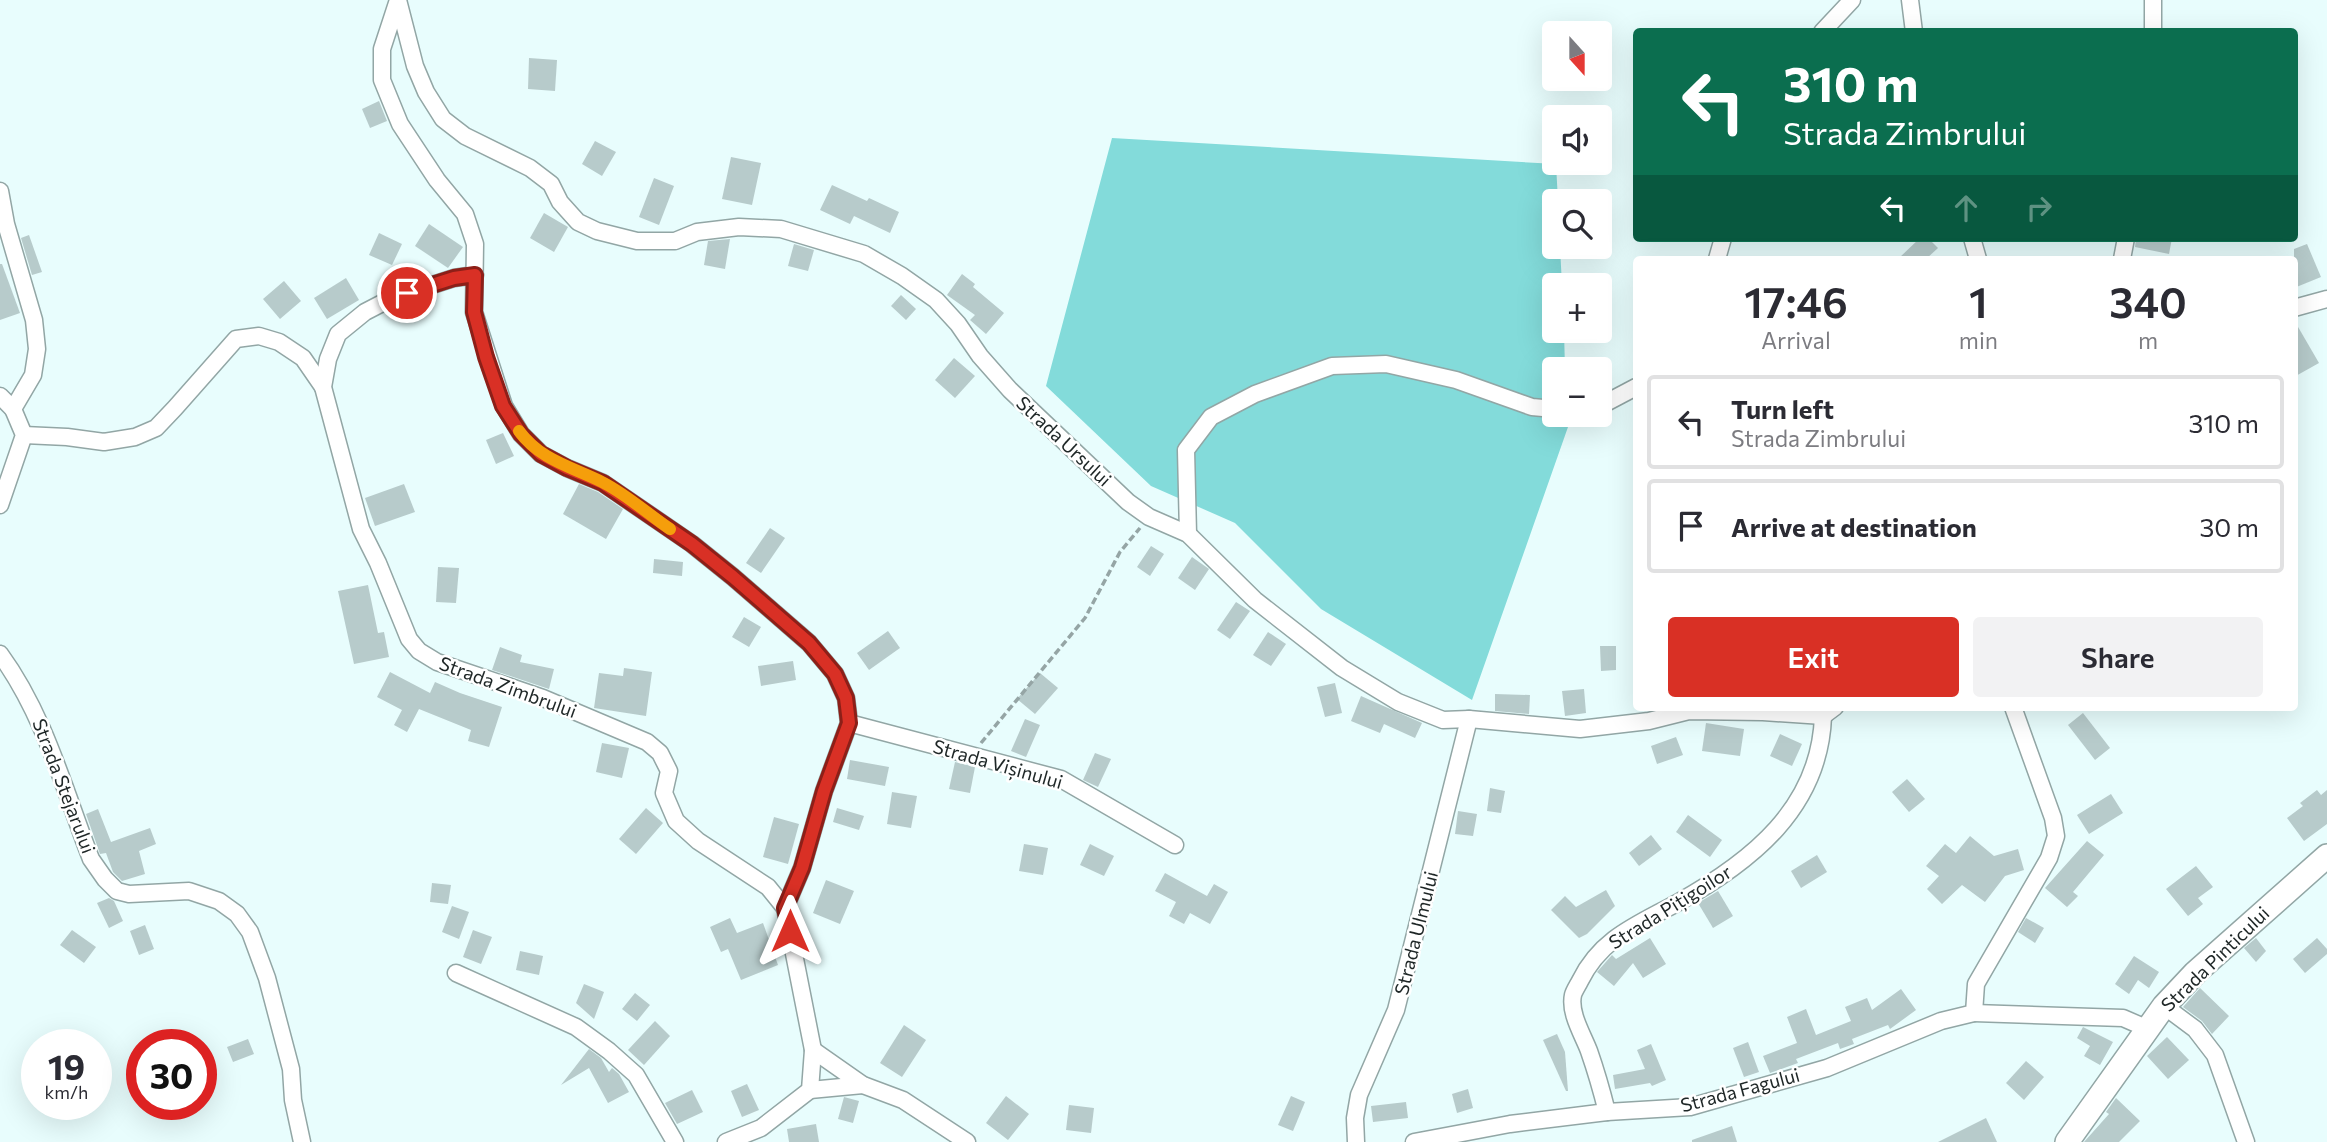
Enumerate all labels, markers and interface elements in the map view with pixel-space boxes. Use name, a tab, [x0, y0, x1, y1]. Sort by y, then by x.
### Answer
north arrow	[1542, 21, 1612, 91]
map controls	[1542, 21, 1612, 427]
text: 310 m	[1783, 52, 1918, 112]
icon: left	[1668, 56, 1759, 147]
button: sound	[1542, 105, 1612, 175]
text: Strada Zimbrului	[1783, 112, 2027, 152]
button: search	[1542, 189, 1612, 259]
icon: left	[1874, 189, 1912, 227]
icon: ahead	[1947, 189, 1985, 227]
icon: right	[2020, 189, 2058, 227]
pin	[377, 263, 437, 323]
button: +	[1542, 273, 1612, 343]
icon: arrive	[388, 274, 426, 312]
text: 17:46	[1744, 275, 1848, 327]
text: 1	[1969, 275, 1988, 327]
text: 340	[2109, 275, 2187, 327]
text: Arrival	[1761, 326, 1831, 354]
text: min	[1959, 326, 1998, 354]
text: m	[2138, 326, 2158, 354]
button: −	[1542, 357, 1612, 427]
street label: Strada Ursului	[1012, 391, 1117, 490]
text: Turn left	[1731, 393, 1834, 424]
icon: left	[1672, 403, 1710, 441]
text: 310 m	[2188, 407, 2259, 438]
text: Strada Zimbrului	[1731, 424, 1906, 452]
icon: arrive	[1672, 507, 1710, 545]
text: Arrive at destination	[1731, 511, 1977, 542]
text: 30 m	[2200, 511, 2259, 542]
button: Exit	[1668, 617, 1959, 697]
button: Share	[1973, 617, 2263, 697]
street label: Strada Zimbrului	[436, 651, 580, 722]
street label: Strada Stejarului	[28, 715, 101, 856]
street label: Strada Vișinului	[930, 734, 1066, 795]
street label: Strada Pițigoilor	[1604, 859, 1737, 955]
street label: Strada Ulmului	[1389, 869, 1442, 997]
position arrow	[753, 894, 827, 968]
street label: Strada Pinticului	[2156, 901, 2273, 1016]
speed limit sign: 30	[126, 1029, 217, 1120]
text: 19	[48, 1044, 85, 1087]
street label: Strada Fagului	[1678, 1063, 1802, 1116]
text: km/h	[45, 1081, 88, 1103]

